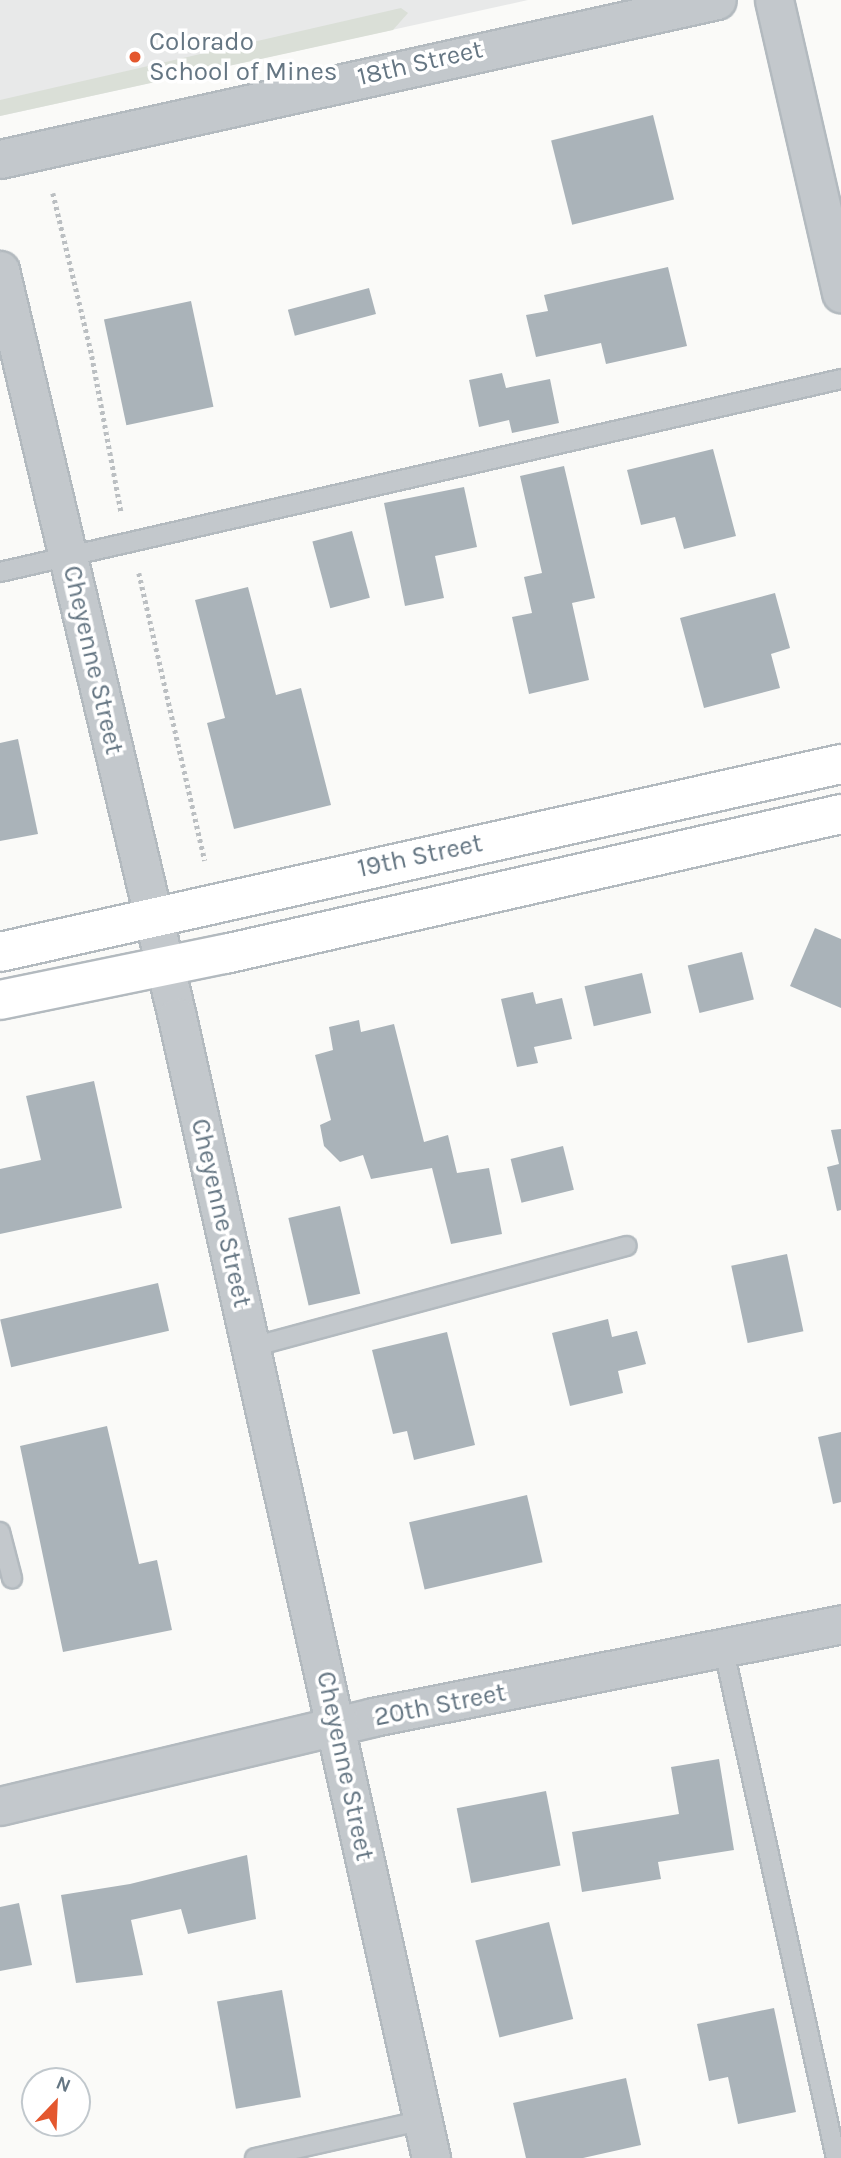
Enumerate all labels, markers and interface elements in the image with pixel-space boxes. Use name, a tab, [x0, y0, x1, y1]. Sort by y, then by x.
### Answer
place label: Colorado School of Mines	[149, 26, 337, 88]
street label: 18th Street	[354, 33, 486, 93]
marker: Colorado School of Mines	[127, 49, 143, 65]
street label: Cheyenne Street	[56, 563, 130, 757]
street label: 19th Street	[355, 828, 485, 884]
street label: Cheyenne Street	[184, 1116, 258, 1310]
street label: Cheyenne Street	[310, 1669, 380, 1863]
street label: 20th Street	[371, 1677, 509, 1733]
north arrow	[21, 2067, 91, 2137]
text: N	[53, 2072, 74, 2097]

